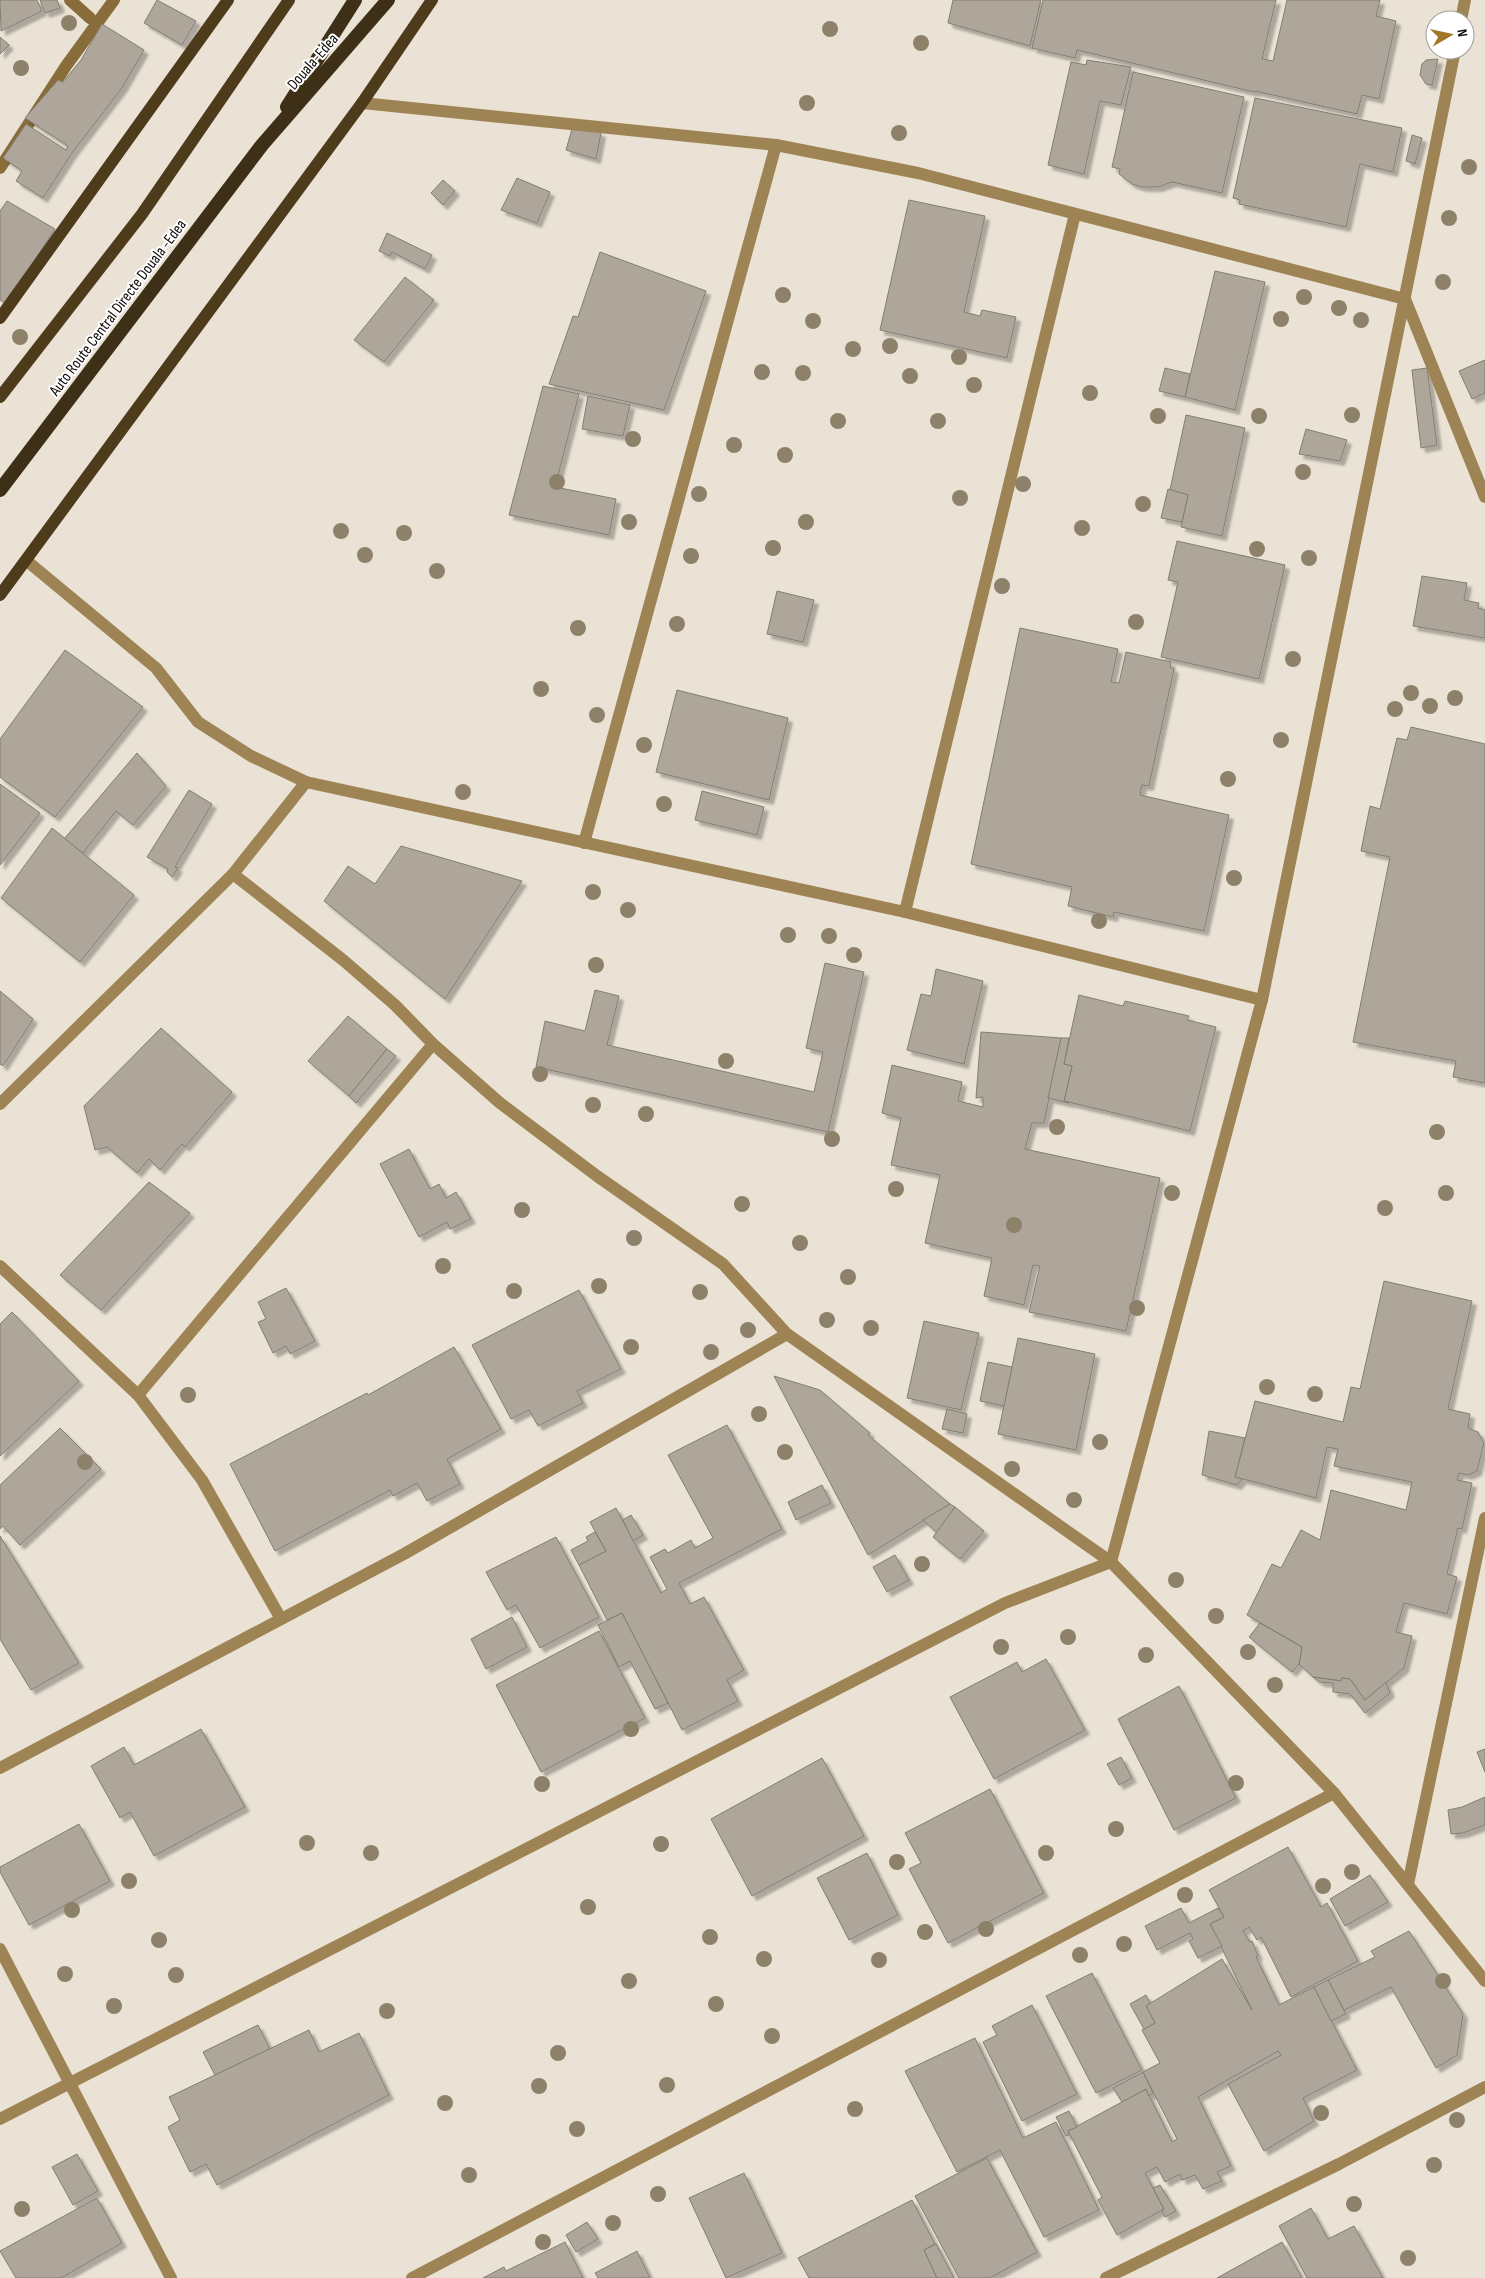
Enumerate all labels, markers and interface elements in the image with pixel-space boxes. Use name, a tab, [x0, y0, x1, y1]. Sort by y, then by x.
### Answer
north arrow	[1425, 10, 1475, 60]
text: N	[1453, 28, 1471, 38]
street label: Douala-Edea	[284, 30, 343, 94]
street label: Auto Route Central Directe Douala -Edea	[45, 216, 191, 401]

